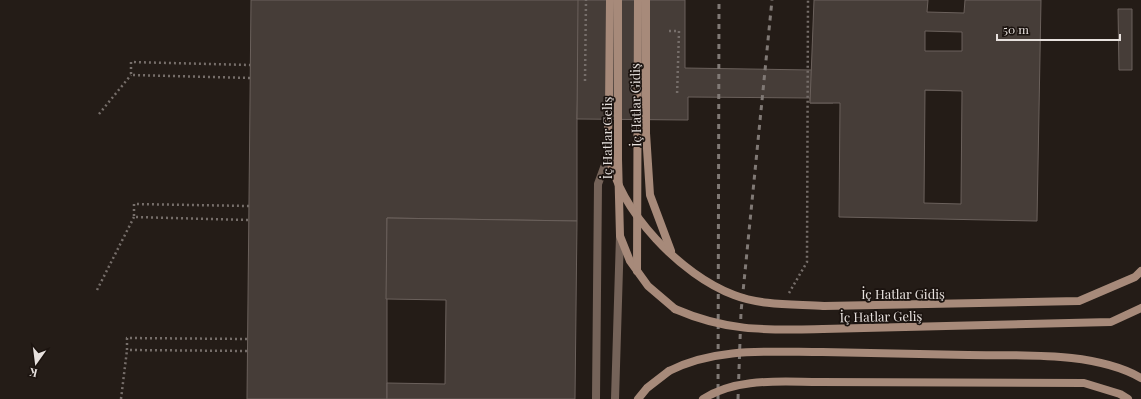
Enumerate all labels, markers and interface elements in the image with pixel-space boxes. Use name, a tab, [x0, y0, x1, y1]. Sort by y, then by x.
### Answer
scale bar	[997, 16, 1120, 42]
text: 50 m	[1003, 21, 1029, 37]
street label: İç Hatlar Gidiş	[626, 63, 644, 147]
street label: İç Hatlar Geliş	[598, 97, 615, 179]
street label: İç Hatlar Gidiş	[861, 285, 945, 302]
street label: İç Hatlar Geliş	[840, 307, 923, 325]
north arrow	[16, 343, 56, 383]
text: K	[28, 365, 39, 381]

